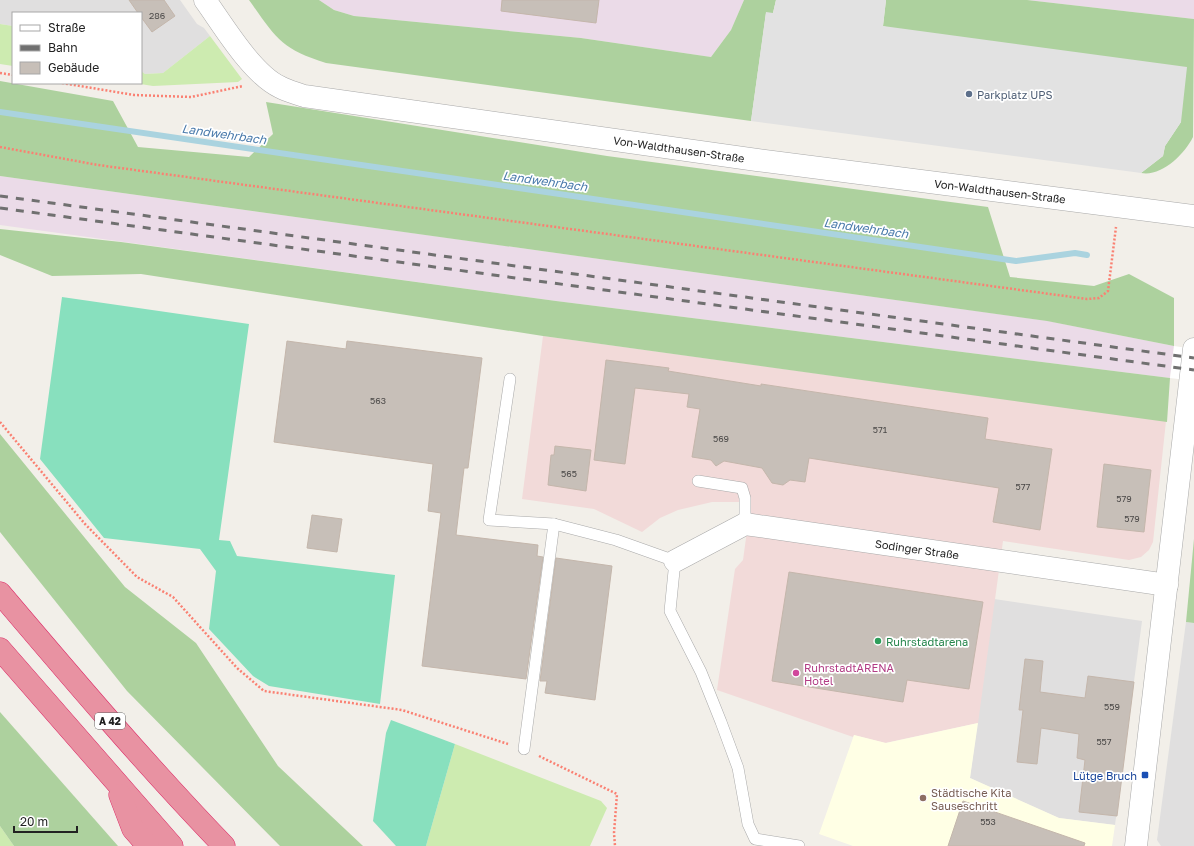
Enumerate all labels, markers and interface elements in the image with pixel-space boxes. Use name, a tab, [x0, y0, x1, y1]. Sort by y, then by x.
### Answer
house number: 286	[149, 10, 165, 21]
legend	[12, 12, 142, 84]
text: Straße	[48, 20, 86, 35]
text: Bahn	[48, 40, 78, 55]
text: Gebäude	[48, 60, 99, 75]
place label: Parkplatz UPS	[977, 88, 1052, 101]
marker: Parkplatz UPS	[964, 89, 974, 99]
water label: Landwehrbach	[181, 121, 268, 147]
street label: Von-Waldthausen-Straße	[613, 133, 745, 165]
water label: Landwehrbach	[502, 168, 589, 194]
street label: Von-Waldthausen-Straße	[934, 176, 1066, 206]
water label: Landwehrbach	[823, 215, 910, 241]
house number: 563	[370, 395, 386, 406]
house number: 571	[873, 424, 888, 435]
house number: 569	[713, 433, 729, 444]
house number: 565	[561, 468, 577, 479]
house number: 577	[1016, 481, 1031, 492]
house number: 579	[1116, 493, 1132, 504]
house number: 579	[1124, 513, 1140, 524]
street label: Sodinger Straße	[874, 537, 960, 561]
place label: Ruhrstadtarena	[886, 635, 968, 648]
marker: Ruhrstadtarena	[873, 636, 883, 646]
place label: RuhrstadtARENA Hotel	[804, 661, 894, 687]
marker: RuhrstadtARENA Hotel	[791, 668, 801, 678]
house number: 559	[1104, 701, 1120, 712]
road number: A 42	[95, 713, 125, 729]
house number: 557	[1096, 736, 1112, 747]
place label: Lütge Bruch	[1073, 769, 1137, 782]
marker: Lütge Bruch	[1140, 770, 1150, 780]
place label: Städtische Kita Sauseschritt	[931, 786, 1011, 812]
marker: Städtische Kita Sauseschritt	[918, 793, 928, 803]
scale bar	[14, 808, 77, 834]
text: 20 m	[20, 814, 48, 829]
house number: 553	[980, 816, 996, 827]

